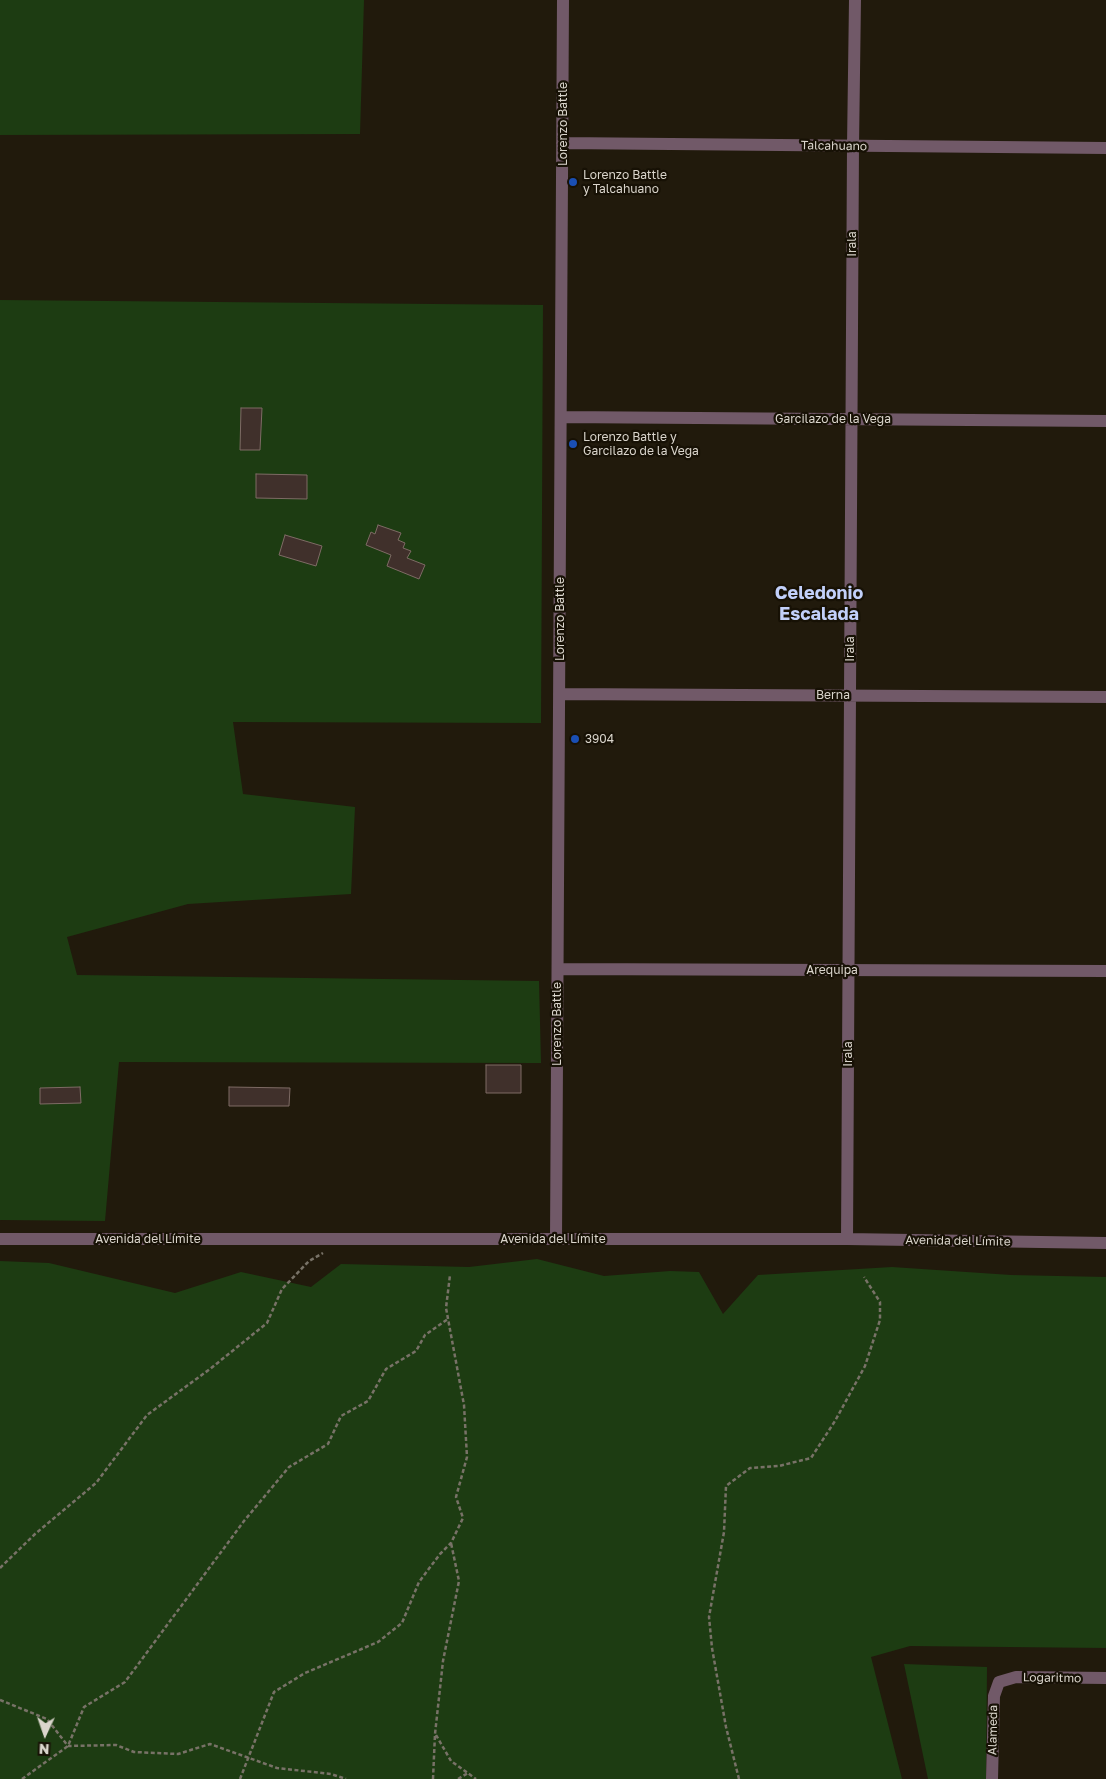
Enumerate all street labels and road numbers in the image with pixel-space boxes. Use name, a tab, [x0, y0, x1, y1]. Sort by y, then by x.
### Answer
street label: Lorenzo Battle	[556, 82, 570, 166]
street label: Talcahuano	[801, 138, 867, 154]
street label: Irala	[845, 231, 859, 257]
street label: Garcilazo de la Vega	[775, 412, 891, 426]
street label: Lorenzo Battle	[553, 577, 567, 661]
street label: Irala	[843, 636, 857, 662]
street label: Berna	[816, 688, 850, 702]
street label: Arequipa	[806, 963, 858, 977]
street label: Lorenzo Battle	[550, 982, 564, 1066]
street label: Irala	[841, 1041, 855, 1067]
street label: Avenida del Límite	[95, 1232, 201, 1246]
street label: Avenida del Límite	[500, 1232, 606, 1246]
street label: Avenida del Límite	[905, 1233, 1011, 1249]
street label: Logaritmo	[1023, 1670, 1081, 1686]
street label: Alameda	[985, 1705, 1001, 1755]

